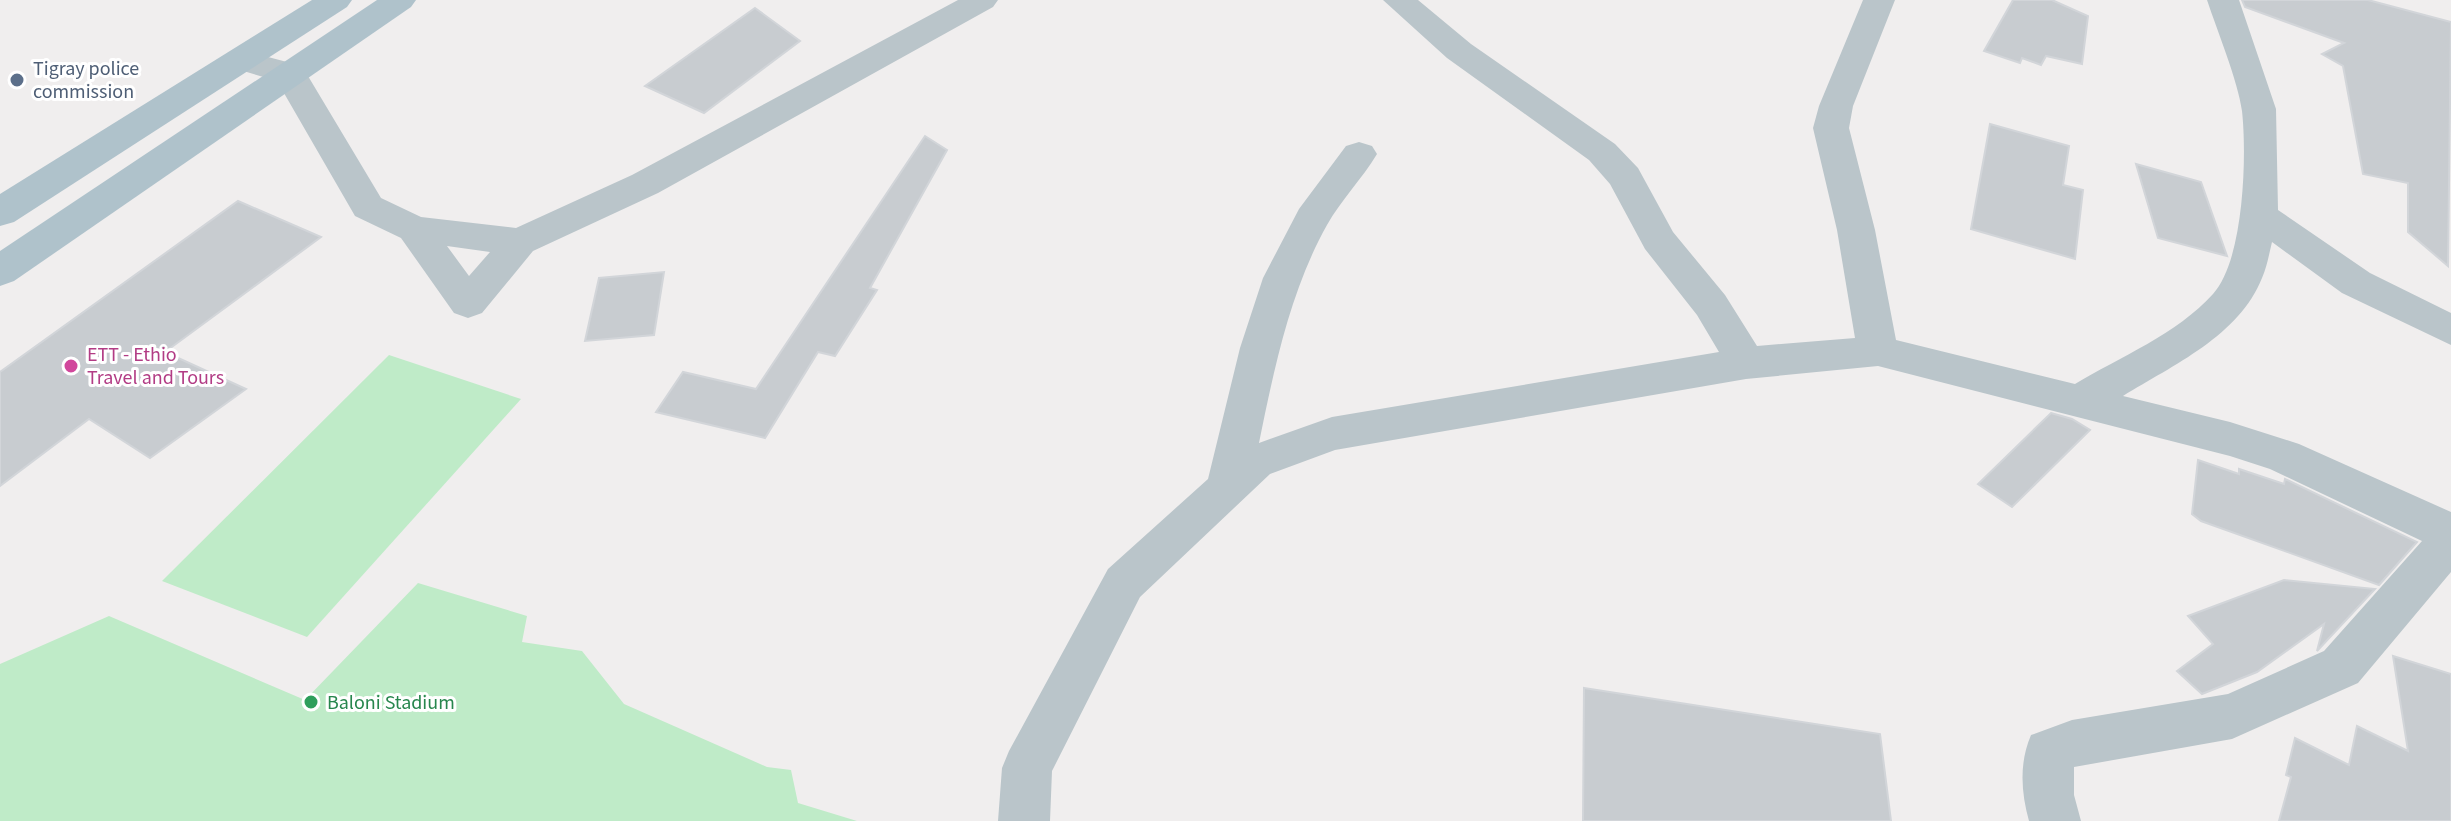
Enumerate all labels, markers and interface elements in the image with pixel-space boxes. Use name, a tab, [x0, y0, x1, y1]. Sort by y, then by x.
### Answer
place label: Tigray police commission	[33, 55, 139, 106]
marker: Tigray police commission	[8, 71, 26, 89]
place label: ETT - Ethio Travel and Tours	[87, 341, 224, 392]
marker: ETT - Ethio Travel and Tours	[62, 357, 80, 375]
place label: Baloni Stadium	[327, 689, 455, 717]
marker: Baloni Stadium	[302, 693, 320, 711]

